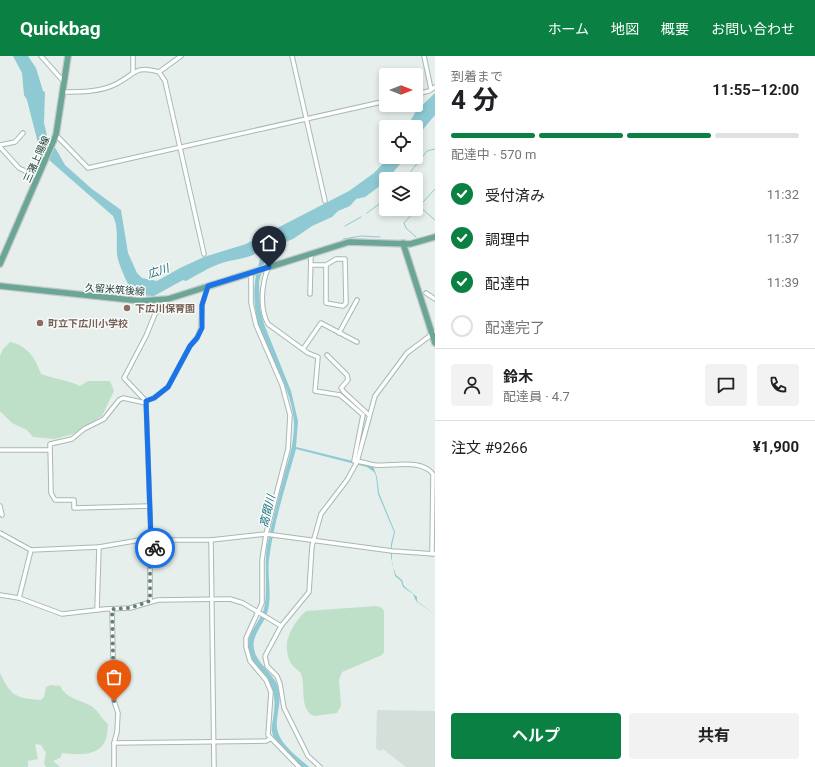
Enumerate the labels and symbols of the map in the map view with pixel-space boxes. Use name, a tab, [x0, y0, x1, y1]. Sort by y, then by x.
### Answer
north arrow	[379, 68, 423, 112]
street label: 三潴上陽線	[21, 134, 52, 184]
pin	[252, 226, 286, 267]
water label: 広川	[146, 262, 172, 281]
street label: 久留米筑後線	[85, 282, 145, 297]
marker: 下広川保育園	[122, 303, 132, 313]
place label: 下広川保育園	[135, 303, 195, 314]
marker: 町立下広川小学校	[35, 318, 45, 328]
place label: 町立下広川小学校	[48, 318, 128, 329]
water label: 高間川	[257, 493, 278, 529]
courier	[135, 528, 175, 568]
pin	[97, 660, 131, 701]

